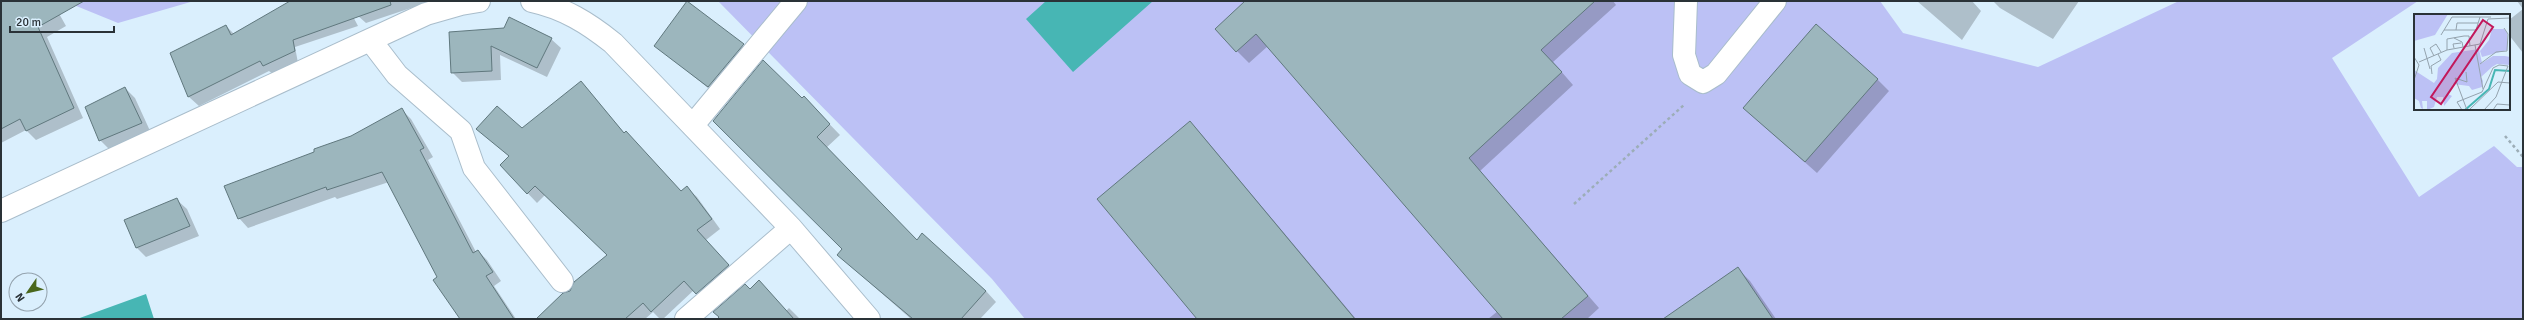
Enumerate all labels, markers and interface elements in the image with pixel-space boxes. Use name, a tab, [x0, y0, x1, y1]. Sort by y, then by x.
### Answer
scale bar	[10, 8, 114, 34]
inset map	[2414, 14, 2510, 110]
text: 20 m	[16, 15, 41, 30]
north arrow	[8, 272, 48, 312]
text: N	[13, 291, 28, 304]

